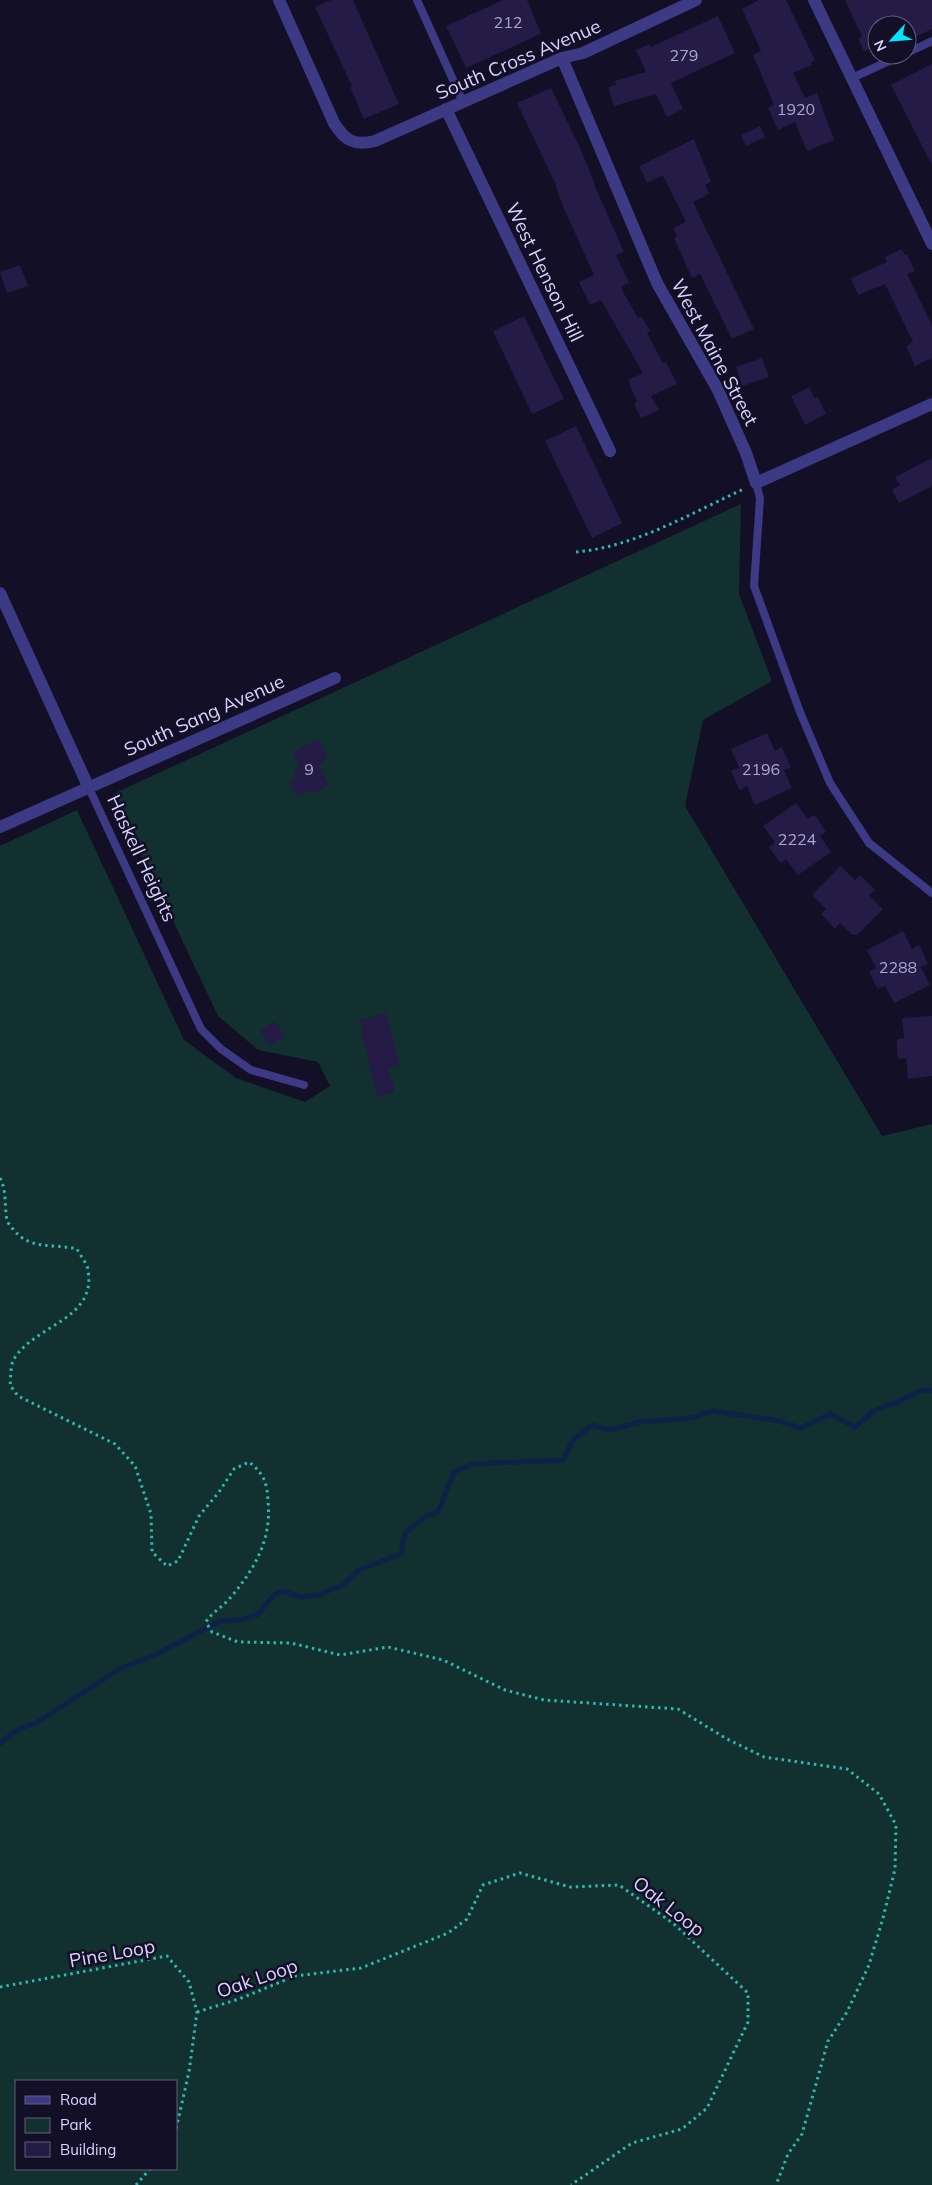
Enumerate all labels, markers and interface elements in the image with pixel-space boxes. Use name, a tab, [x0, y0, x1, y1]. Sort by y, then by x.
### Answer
house number: 212	[494, 12, 522, 32]
street label: South Cross Avenue	[432, 13, 604, 105]
north arrow	[867, 15, 917, 65]
text: N	[870, 37, 891, 54]
house number: 279	[670, 45, 698, 65]
house number: 1920	[777, 99, 815, 119]
street label: West Henson Hill	[501, 199, 589, 345]
street label: West Maine Street	[666, 275, 764, 430]
street label: South Sang Avenue	[120, 669, 288, 761]
house number: 9	[304, 759, 314, 779]
house number: 2196	[742, 759, 780, 779]
street label: Haskell Heights	[102, 791, 182, 925]
house number: 2224	[778, 829, 817, 849]
house number: 2288	[879, 957, 917, 977]
street label: Oak Loop	[628, 1871, 710, 1941]
street label: Pine Loop	[67, 1934, 157, 1972]
street label: Oak Loop	[213, 1953, 301, 2003]
legend	[15, 2080, 178, 2170]
text: Road	[60, 2090, 97, 2109]
text: Park	[60, 2115, 92, 2134]
text: Building	[60, 2140, 116, 2159]

